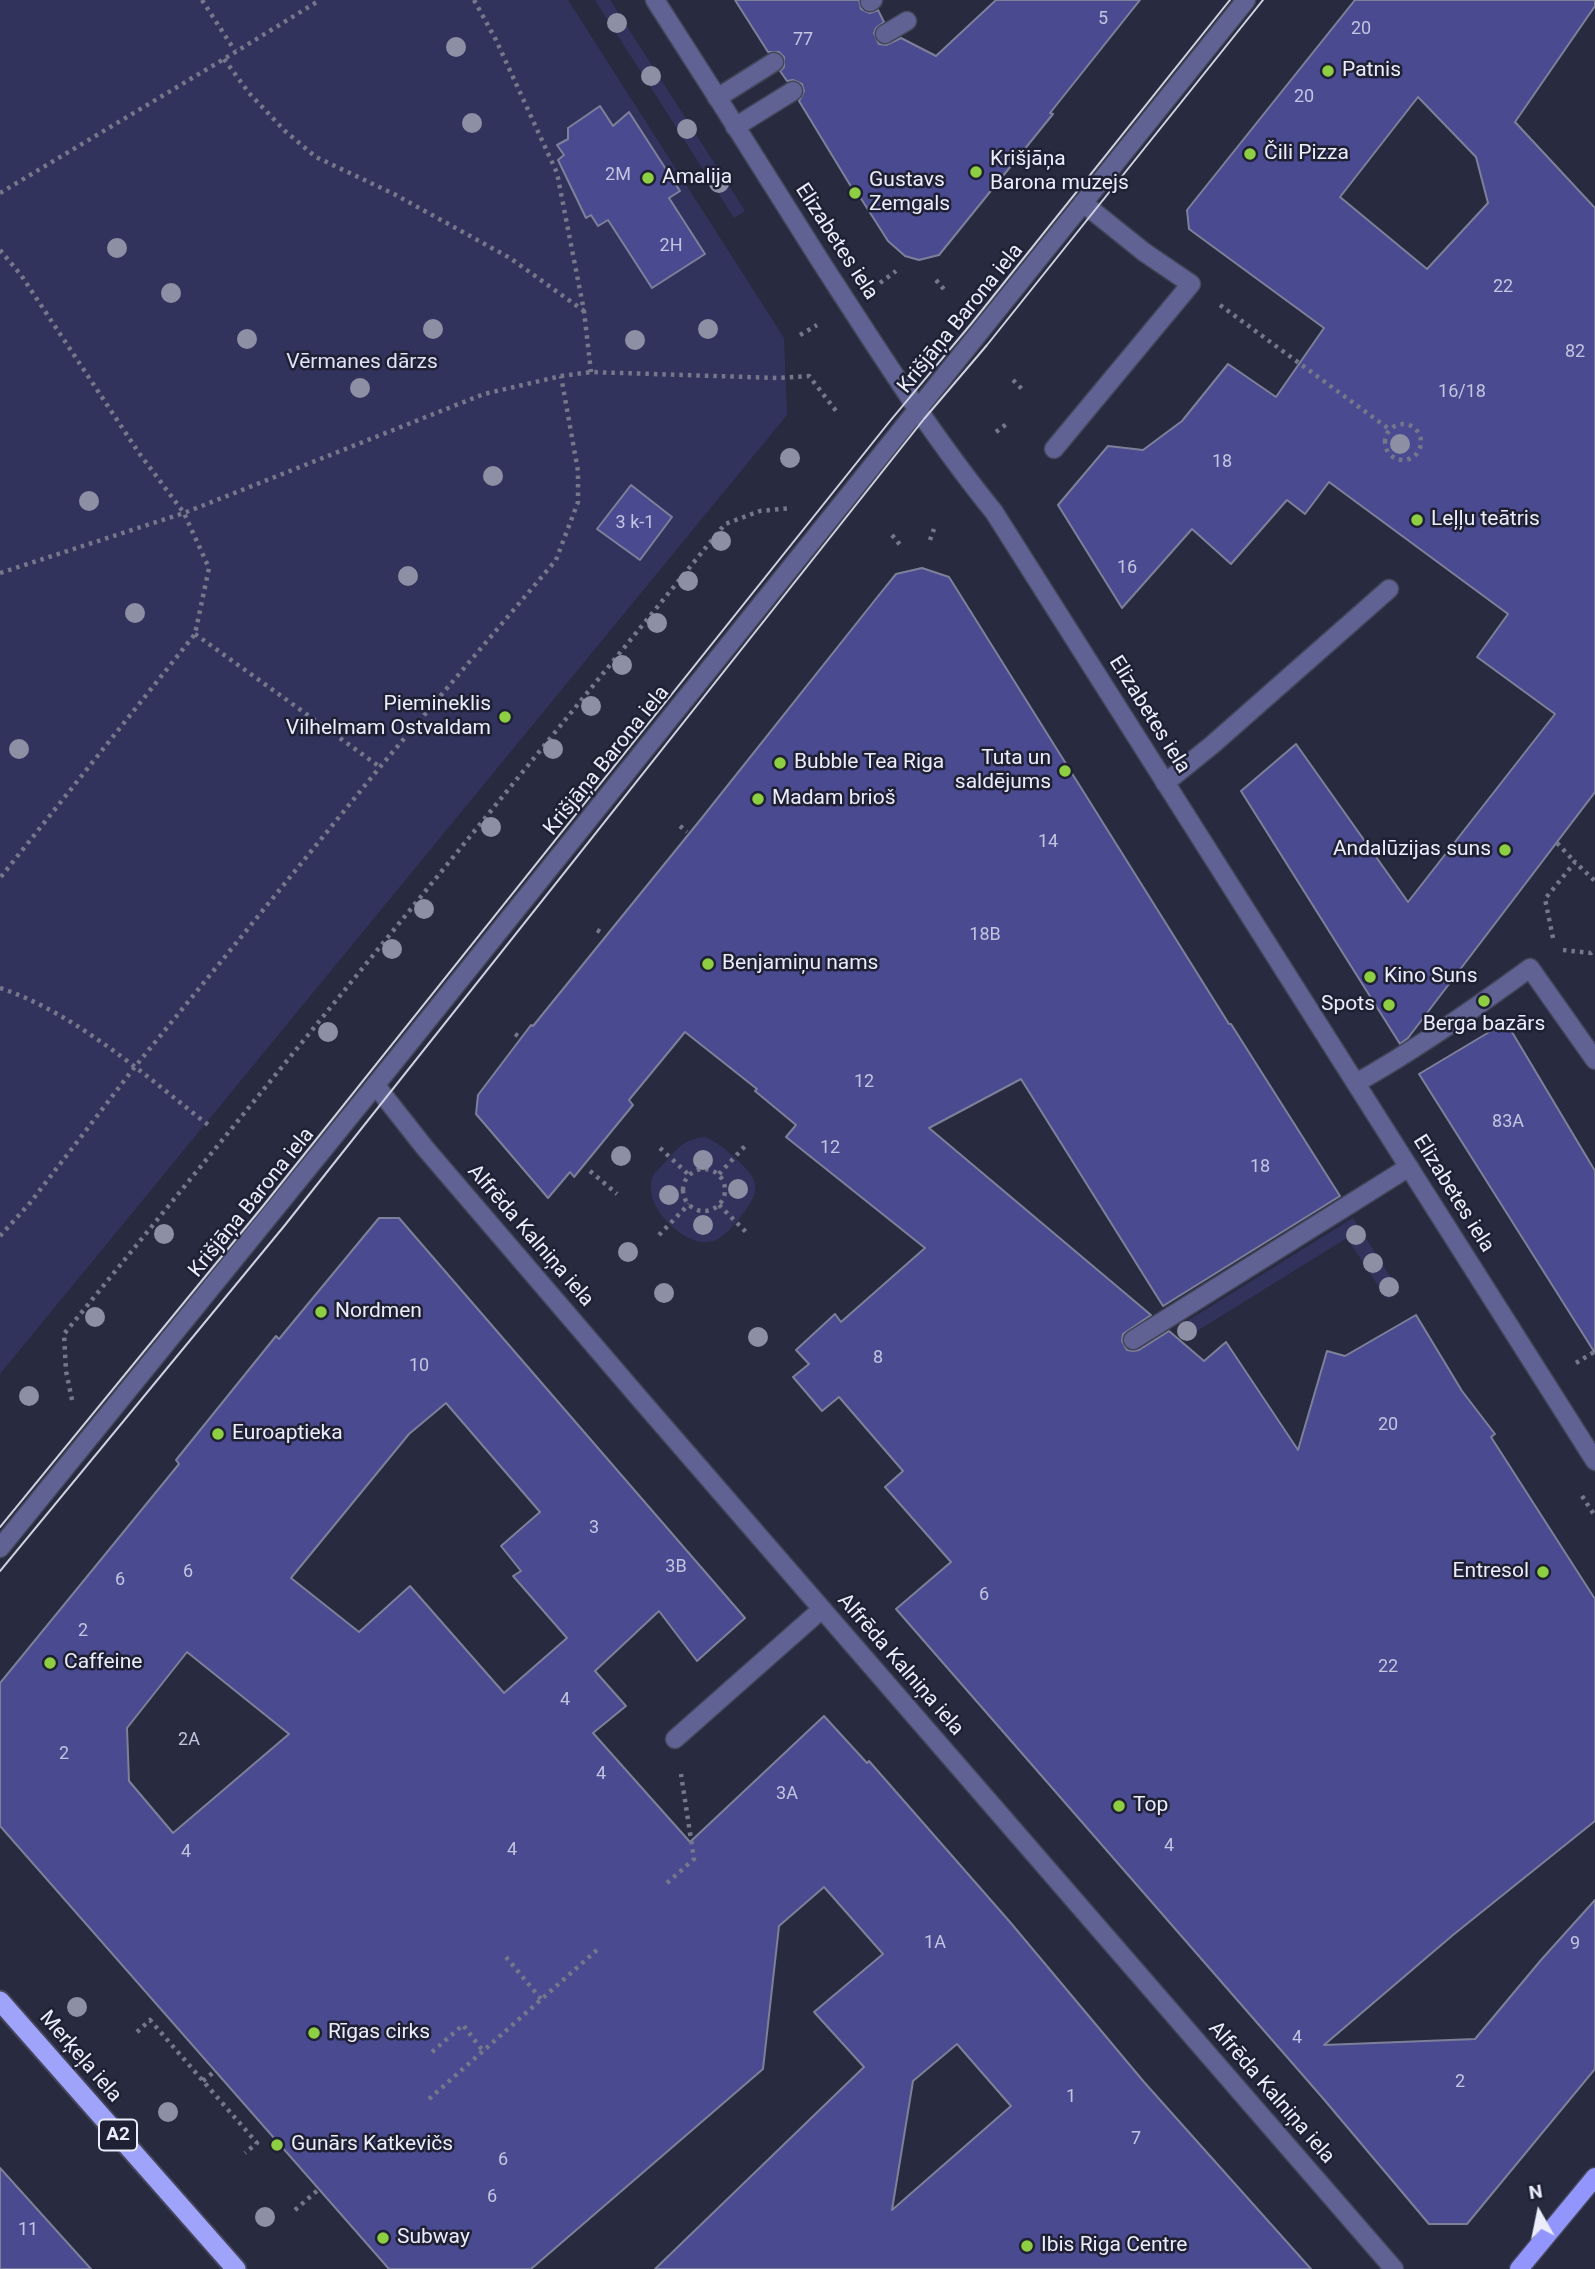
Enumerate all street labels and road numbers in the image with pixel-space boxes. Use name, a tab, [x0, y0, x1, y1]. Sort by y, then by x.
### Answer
street label: Elizabetes iela	[789, 179, 883, 305]
street label: Krišjāņa Barona iela	[893, 239, 1029, 399]
street label: Elizabetes iela	[1103, 652, 1195, 778]
street label: Krišjāņa Barona iela	[539, 681, 675, 841]
street label: Krišjāņa Barona iela	[184, 1123, 320, 1283]
street label: Elizabetes iela	[1407, 1131, 1499, 1257]
street label: Alfrēda Kalniņa iela	[461, 1160, 599, 1312]
street label: Alfrēda Kalniņa iela	[831, 1589, 969, 1741]
street label: Merķeļa iela	[33, 2006, 127, 2108]
street label: Alfrēda Kalniņa iela	[1202, 2017, 1340, 2169]
road number: A2	[99, 2120, 137, 2150]

